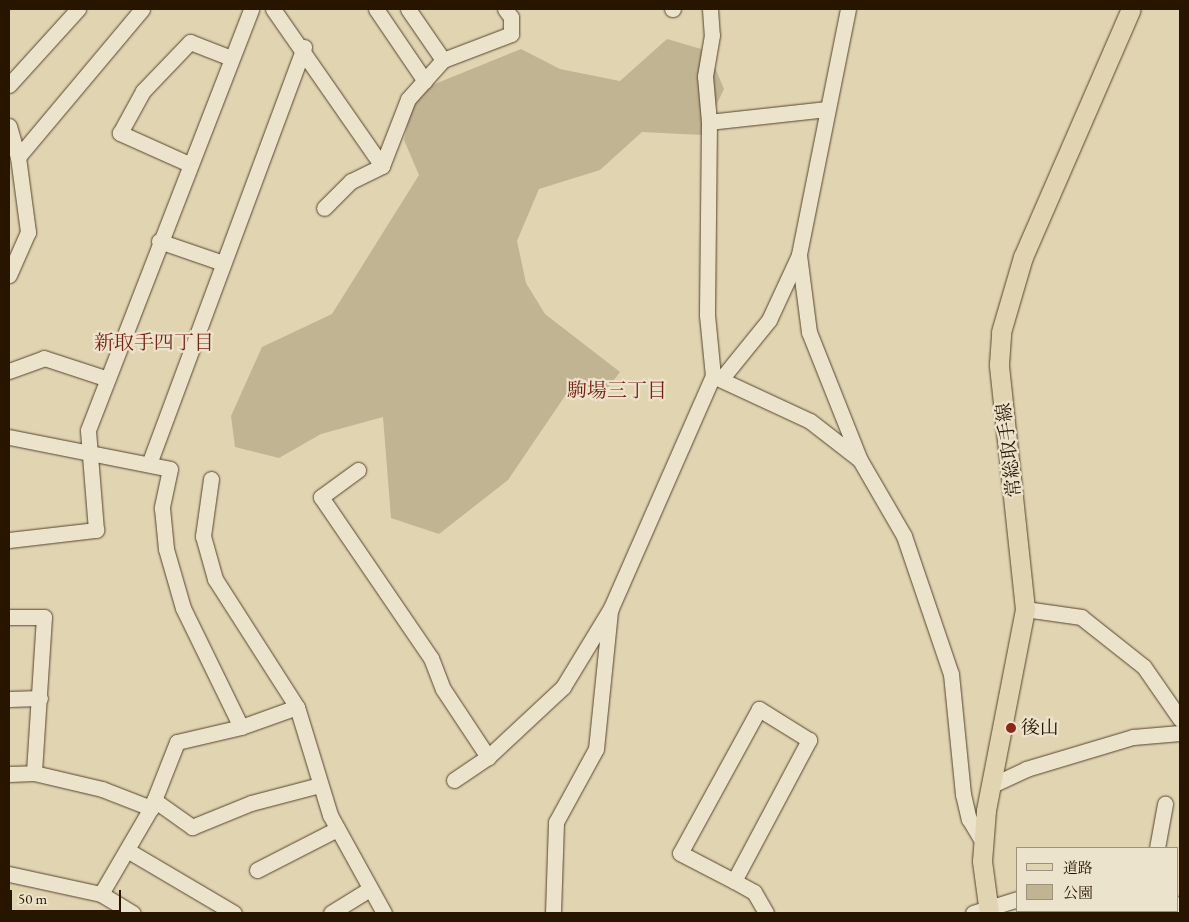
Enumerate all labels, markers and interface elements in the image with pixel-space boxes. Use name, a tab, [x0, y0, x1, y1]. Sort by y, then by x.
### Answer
district label: 新取手四丁目	[94, 330, 214, 354]
district label: 駒場三丁目	[567, 378, 667, 402]
street label: 常総取手線	[992, 401, 1026, 499]
place label: 後山	[1021, 717, 1059, 739]
marker: 後山	[1005, 722, 1017, 734]
legend	[1016, 847, 1179, 912]
text: 道路	[1063, 858, 1093, 877]
scale bar	[12, 880, 124, 912]
text: 公園	[1063, 883, 1093, 902]
text: 50 m	[18, 889, 47, 908]

